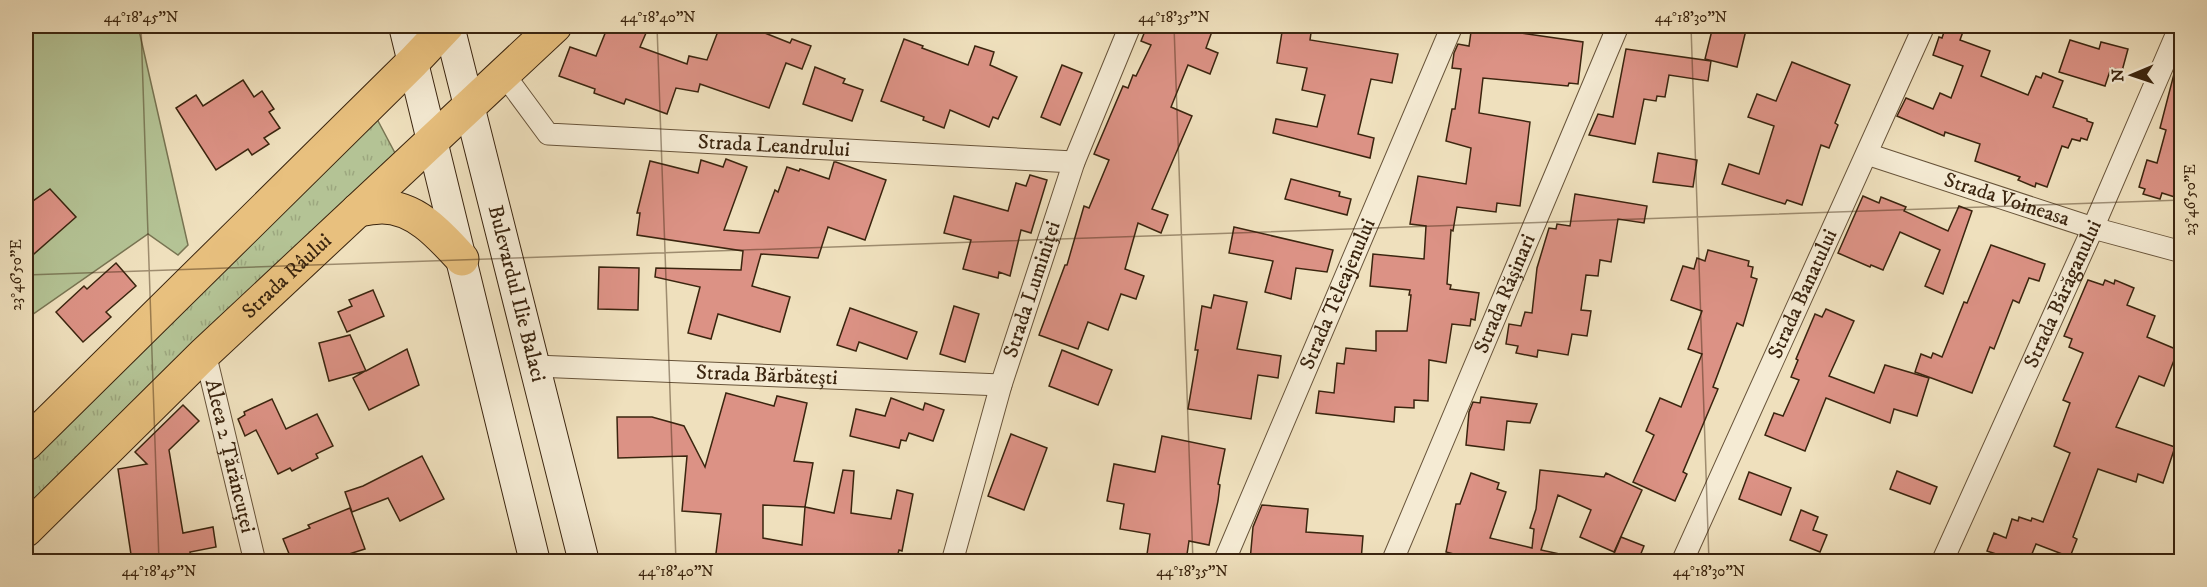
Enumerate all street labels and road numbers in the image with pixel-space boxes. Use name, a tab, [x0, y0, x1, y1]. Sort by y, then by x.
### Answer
street label: Strada Leandrului	[697, 129, 851, 163]
street label: Strada Voineasa	[1941, 167, 2073, 232]
street label: Bulevardul Ilie Balaci	[482, 203, 551, 385]
street label: Strada Teleajenului	[1294, 215, 1381, 374]
street label: Strada Bărăganului	[2018, 216, 2108, 372]
street label: Strada Luminiței	[998, 218, 1067, 361]
street label: Strada Banatului	[1762, 225, 1843, 363]
street label: Strada Râului	[237, 228, 337, 325]
street label: Strada Rășinari	[1468, 230, 1542, 357]
street label: Strada Bărbătești	[695, 360, 838, 391]
street label: Aleea 2 Țărăncuței	[199, 377, 261, 536]

